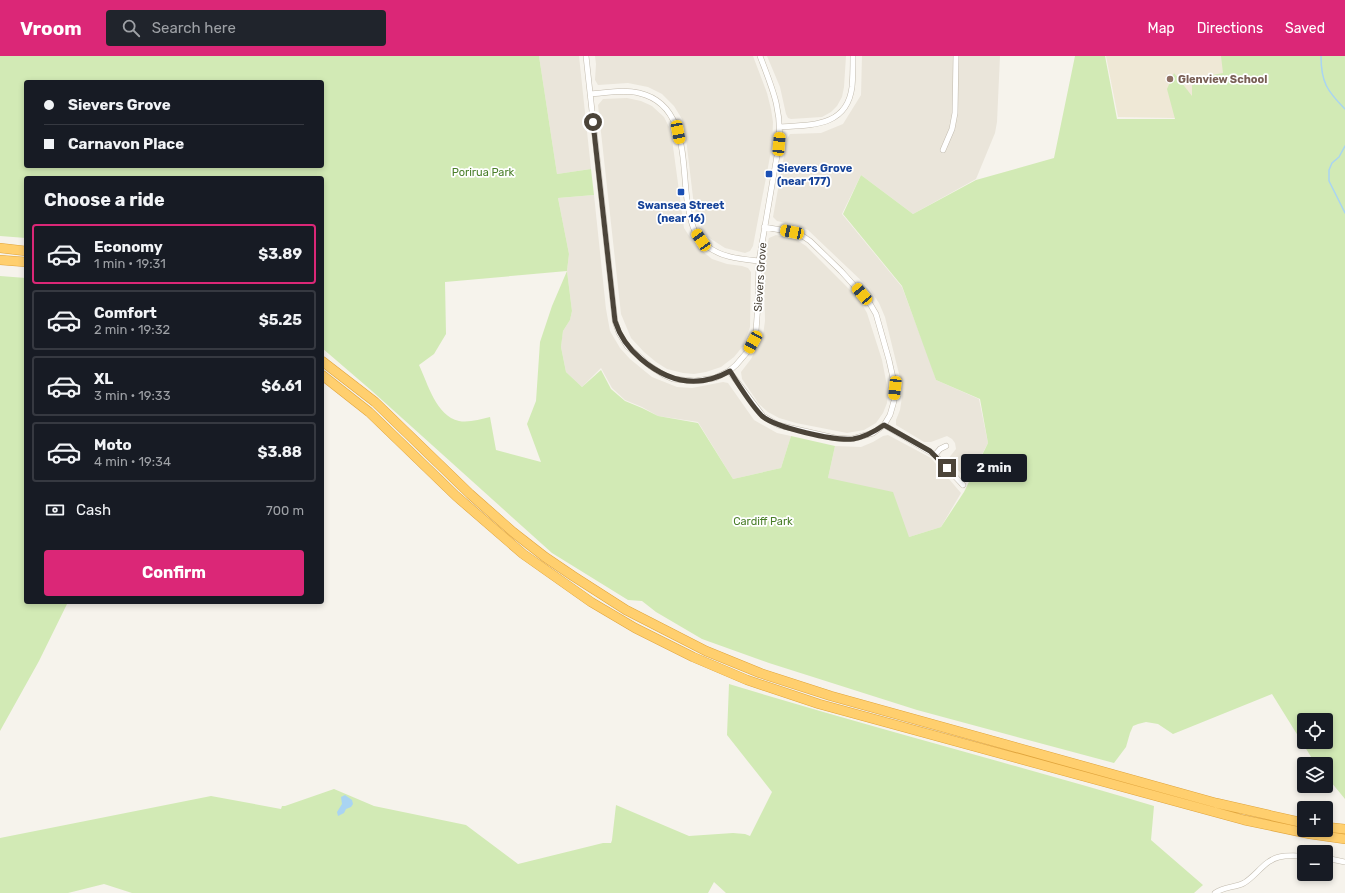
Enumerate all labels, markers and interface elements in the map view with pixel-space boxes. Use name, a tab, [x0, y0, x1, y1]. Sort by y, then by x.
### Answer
search box	[106, 10, 386, 46]
text: Vroom	[20, 17, 82, 40]
icon: search	[120, 17, 142, 39]
text: Search here	[152, 19, 236, 37]
text: Map	[1148, 20, 1175, 37]
text: Directions	[1197, 20, 1263, 37]
text: Saved	[1285, 20, 1325, 37]
place label: Glenview School	[1178, 73, 1267, 86]
marker: Glenview School	[1165, 74, 1175, 84]
text: Sievers Grove	[68, 96, 171, 114]
route start	[584, 113, 602, 131]
car	[670, 119, 686, 145]
car	[772, 132, 786, 156]
text: Carnavon Place	[68, 135, 184, 153]
place label: Sievers Grove (near 177)	[777, 162, 853, 188]
park label: Porirua Park	[452, 166, 515, 179]
marker: Sievers Grove (near 177)	[764, 169, 774, 179]
marker: Swansea Street (near 16)	[676, 187, 686, 197]
text: Choose a ride	[44, 189, 165, 211]
place label: Swansea Street (near 16)	[638, 199, 724, 225]
car	[779, 224, 805, 240]
car	[689, 227, 713, 253]
icon: car	[46, 236, 82, 272]
text: Economy	[94, 238, 163, 256]
street label: Sievers Grove	[752, 242, 769, 312]
text: $3.89	[258, 245, 302, 263]
text: 1 min · 19:31	[94, 256, 166, 271]
car	[850, 281, 874, 307]
icon: car	[46, 302, 82, 338]
text: Comfort	[94, 304, 157, 322]
text: $5.25	[259, 311, 302, 329]
text: 2 min · 19:32	[94, 322, 170, 337]
car	[742, 329, 764, 355]
icon: car	[46, 368, 82, 404]
text: XL	[94, 370, 113, 388]
car	[888, 375, 902, 401]
text: $6.61	[261, 377, 302, 395]
text: 3 min · 19:33	[94, 388, 170, 403]
icon: car	[46, 434, 82, 470]
text: Moto	[94, 436, 132, 454]
text: $3.88	[258, 443, 302, 461]
text: 4 min · 19:34	[94, 454, 171, 469]
callout: 2 min	[961, 454, 1027, 482]
route end	[938, 459, 956, 477]
text: 2 min	[976, 460, 1012, 475]
icon: cash	[44, 499, 66, 521]
text: Cash	[76, 501, 111, 519]
text: 700 m	[266, 503, 304, 518]
park label: Cardiff Park	[733, 515, 793, 528]
button: Confirm	[44, 550, 304, 596]
map controls	[1297, 713, 1333, 881]
button: locate	[1297, 713, 1333, 749]
button: layers	[1297, 757, 1333, 793]
button: +	[1297, 801, 1333, 837]
button: −	[1297, 845, 1333, 881]

